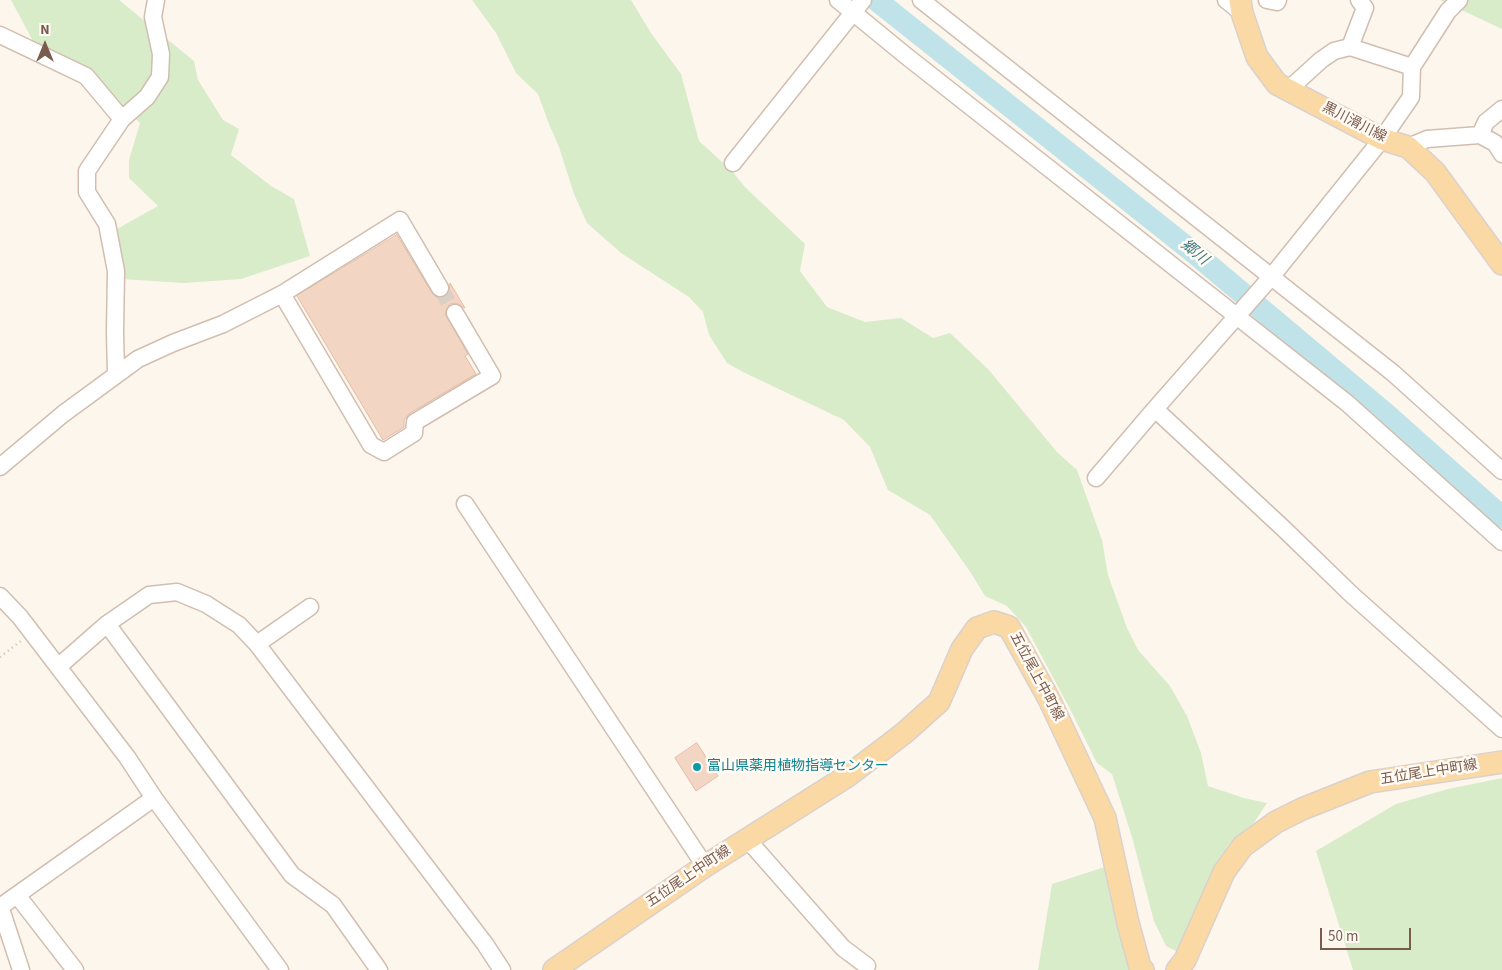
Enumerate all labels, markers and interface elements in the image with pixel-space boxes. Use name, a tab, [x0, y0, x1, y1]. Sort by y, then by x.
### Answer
north arrow	[20, 20, 70, 70]
text: N	[40, 20, 50, 40]
street label: 黒川滑川線	[1319, 100, 1389, 146]
water label: 郷川	[1177, 237, 1211, 269]
street label: 五位尾上中町線	[1006, 630, 1066, 724]
street label: 五位尾上中町線	[1379, 757, 1479, 789]
place label: 富山県薬用植物指導センター	[707, 759, 889, 775]
marker: 富山県薬用植物指導センター	[691, 761, 703, 773]
street label: 五位尾上中町線	[644, 843, 734, 911]
scale bar	[1322, 918, 1413, 950]
text: 50 m	[1328, 926, 1358, 947]

